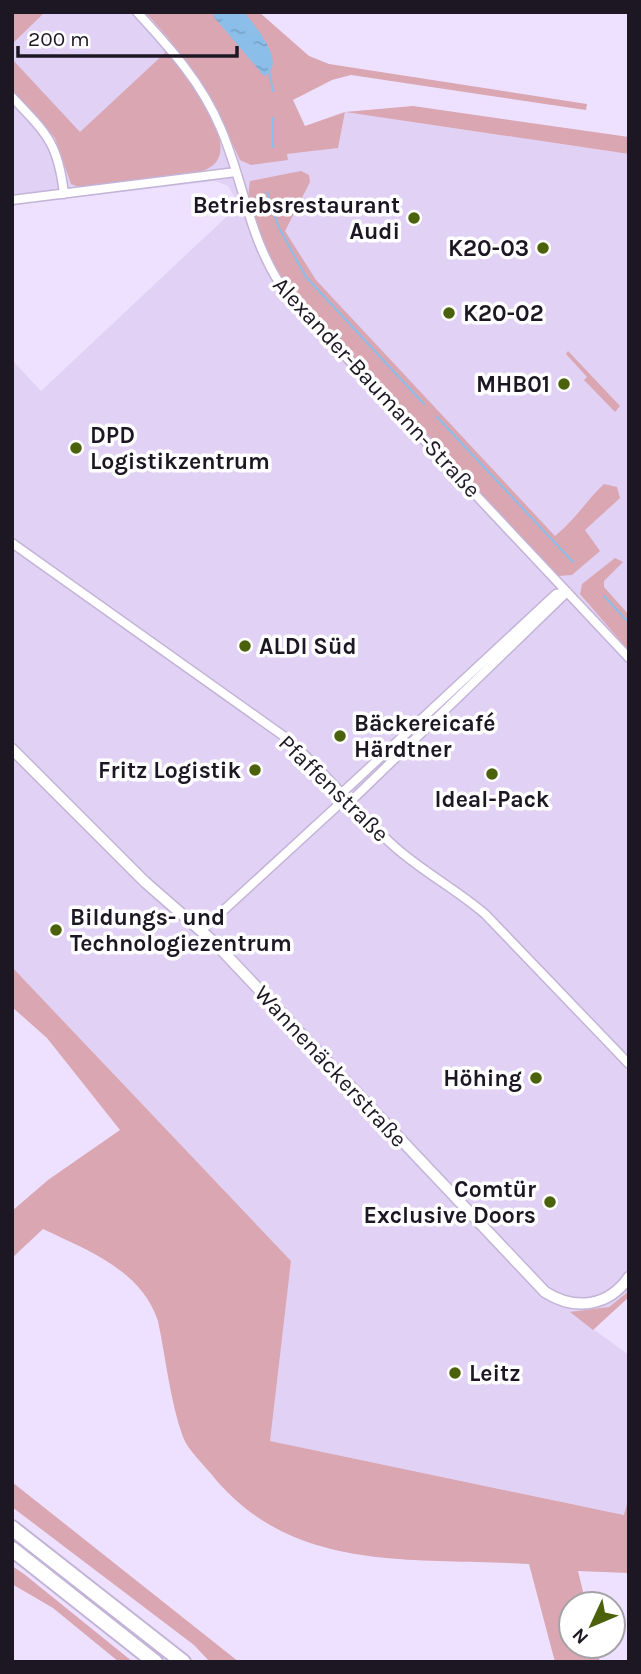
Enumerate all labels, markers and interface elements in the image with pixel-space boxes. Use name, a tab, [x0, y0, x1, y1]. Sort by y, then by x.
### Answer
scale bar	[18, 14, 236, 58]
text: 200 m	[28, 27, 90, 51]
place label: Betriebsrestaurant Audi	[193, 192, 400, 245]
marker: Betriebsrestaurant Audi	[406, 210, 422, 226]
place label: K20-03	[448, 235, 529, 262]
marker: K20-03	[535, 240, 551, 256]
street label: Alexander-Baumann-Straße	[267, 271, 486, 503]
place label: K20-02	[463, 300, 544, 327]
marker: K20-02	[441, 305, 457, 321]
place label: MHB01	[476, 371, 550, 398]
marker: MHB01	[556, 376, 572, 392]
place label: DPD Logistikzentrum	[90, 422, 270, 475]
marker: DPD Logistikzentrum	[68, 440, 84, 456]
place label: ALDI Süd	[259, 633, 357, 660]
marker: ALDI Süd	[237, 638, 253, 654]
place label: Bäckereicafé Härdtner	[354, 710, 495, 763]
marker: Bäckereicafé Härdtner	[332, 728, 348, 744]
street label: Pfaffenstraße	[273, 729, 394, 848]
place label: Fritz Logistik	[98, 757, 241, 784]
marker: Fritz Logistik	[247, 762, 263, 778]
marker: Ideal-Pack	[484, 766, 500, 782]
place label: Ideal-Pack	[435, 786, 550, 813]
place label: Bildungs- und Technologiezentrum	[70, 904, 292, 957]
marker: Bildungs- und Technologiezentrum	[48, 922, 64, 938]
street label: Wannenäckerstraße	[249, 980, 413, 1153]
place label: Höhing	[443, 1065, 522, 1092]
marker: Höhing	[528, 1070, 544, 1086]
place label: Comtür Exclusive Doors	[364, 1176, 536, 1229]
marker: Comtür Exclusive Doors	[542, 1194, 558, 1210]
place label: Leitz	[469, 1360, 521, 1387]
marker: Leitz	[447, 1365, 463, 1381]
north arrow	[557, 1590, 627, 1660]
text: N	[568, 1624, 593, 1649]

